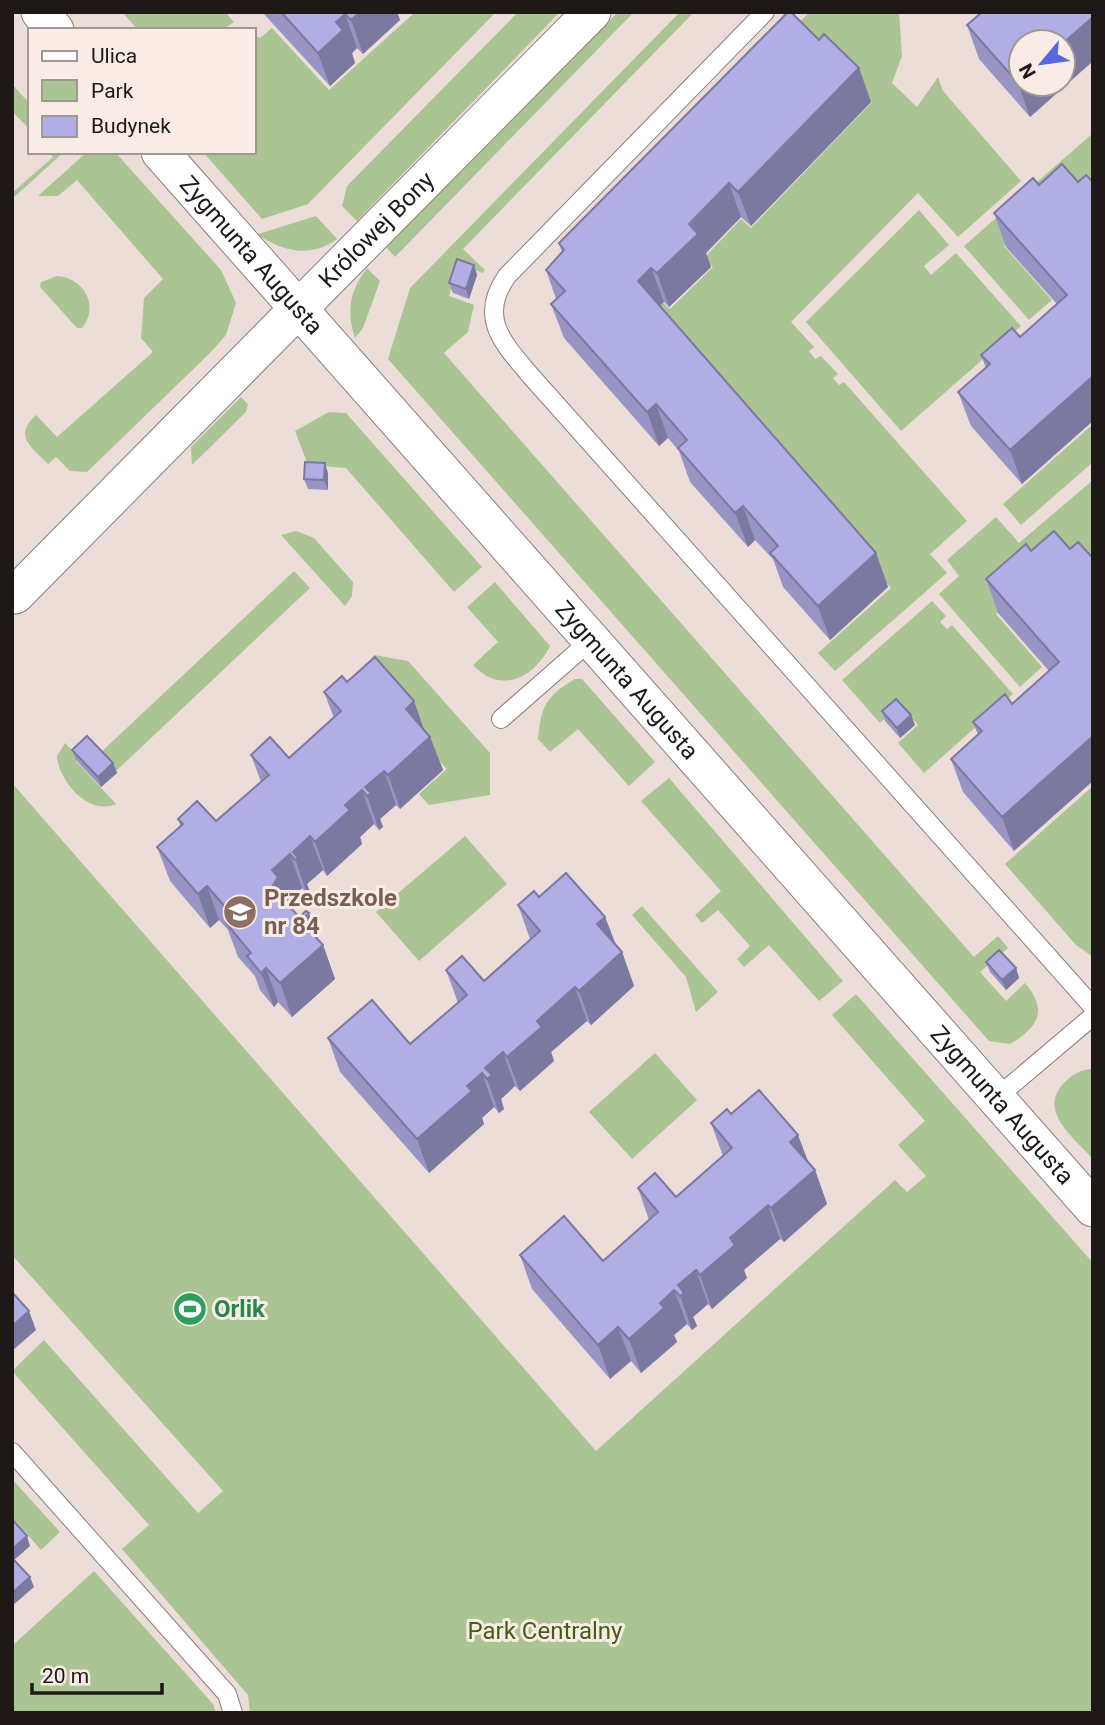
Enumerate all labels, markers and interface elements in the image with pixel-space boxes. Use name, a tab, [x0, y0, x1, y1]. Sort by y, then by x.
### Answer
legend	[28, 28, 256, 154]
north arrow	[1007, 28, 1077, 98]
text: Ulica	[91, 44, 137, 68]
text: N	[1014, 60, 1041, 82]
text: Park	[91, 79, 134, 103]
text: Budynek	[91, 114, 171, 138]
street label: Królowej Bony	[313, 165, 440, 294]
street label: Zygmunta Augusta	[174, 170, 329, 340]
street label: Zygmunta Augusta	[549, 595, 704, 765]
place label: Przedszkole nr 84	[264, 884, 397, 940]
school or university icon: Przedszkole nr 84	[221, 893, 259, 931]
street label: Zygmunta Augusta	[925, 1020, 1080, 1190]
sports icon: Orlik	[171, 1290, 209, 1328]
place label: Orlik	[214, 1295, 266, 1323]
park label: Park Centralny	[468, 1617, 623, 1645]
scale bar	[32, 1652, 161, 1696]
text: 20 m	[42, 1664, 89, 1688]

